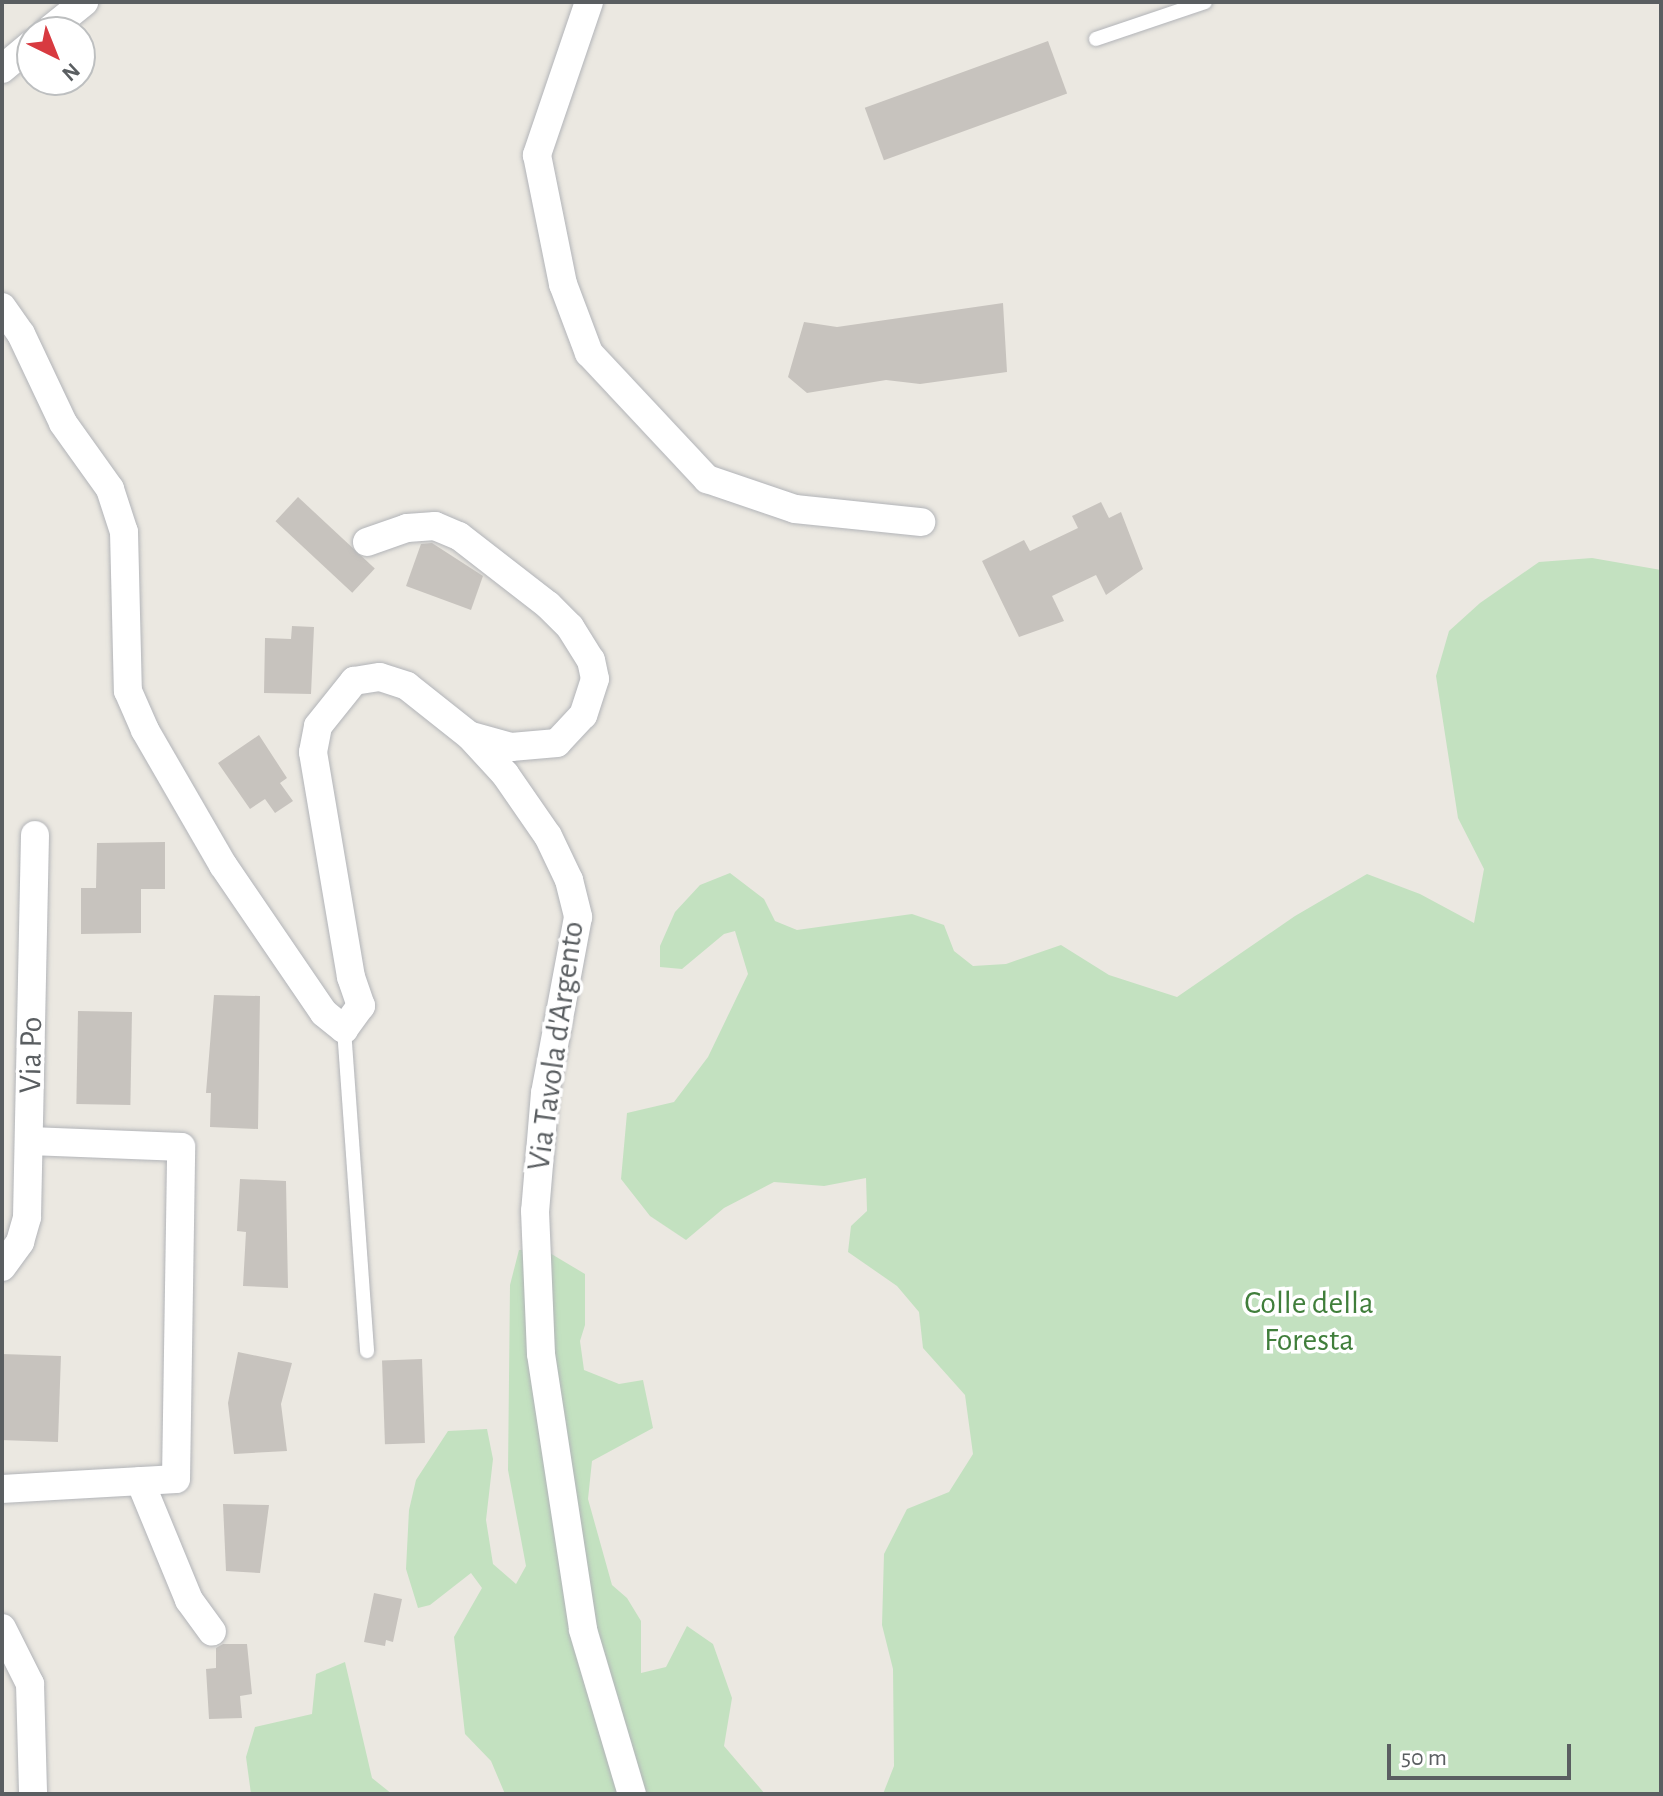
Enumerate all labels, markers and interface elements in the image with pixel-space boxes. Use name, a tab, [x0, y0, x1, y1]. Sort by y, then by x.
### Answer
north arrow	[16, 16, 96, 96]
text: N	[58, 59, 84, 85]
street label: Via Tavola d'Argento	[519, 919, 593, 1173]
street label: Via Po	[11, 1016, 51, 1094]
park label: Colle della Foresta	[1244, 1285, 1374, 1360]
scale bar	[1391, 1728, 1575, 1778]
text: 50 m	[1401, 1746, 1447, 1770]

